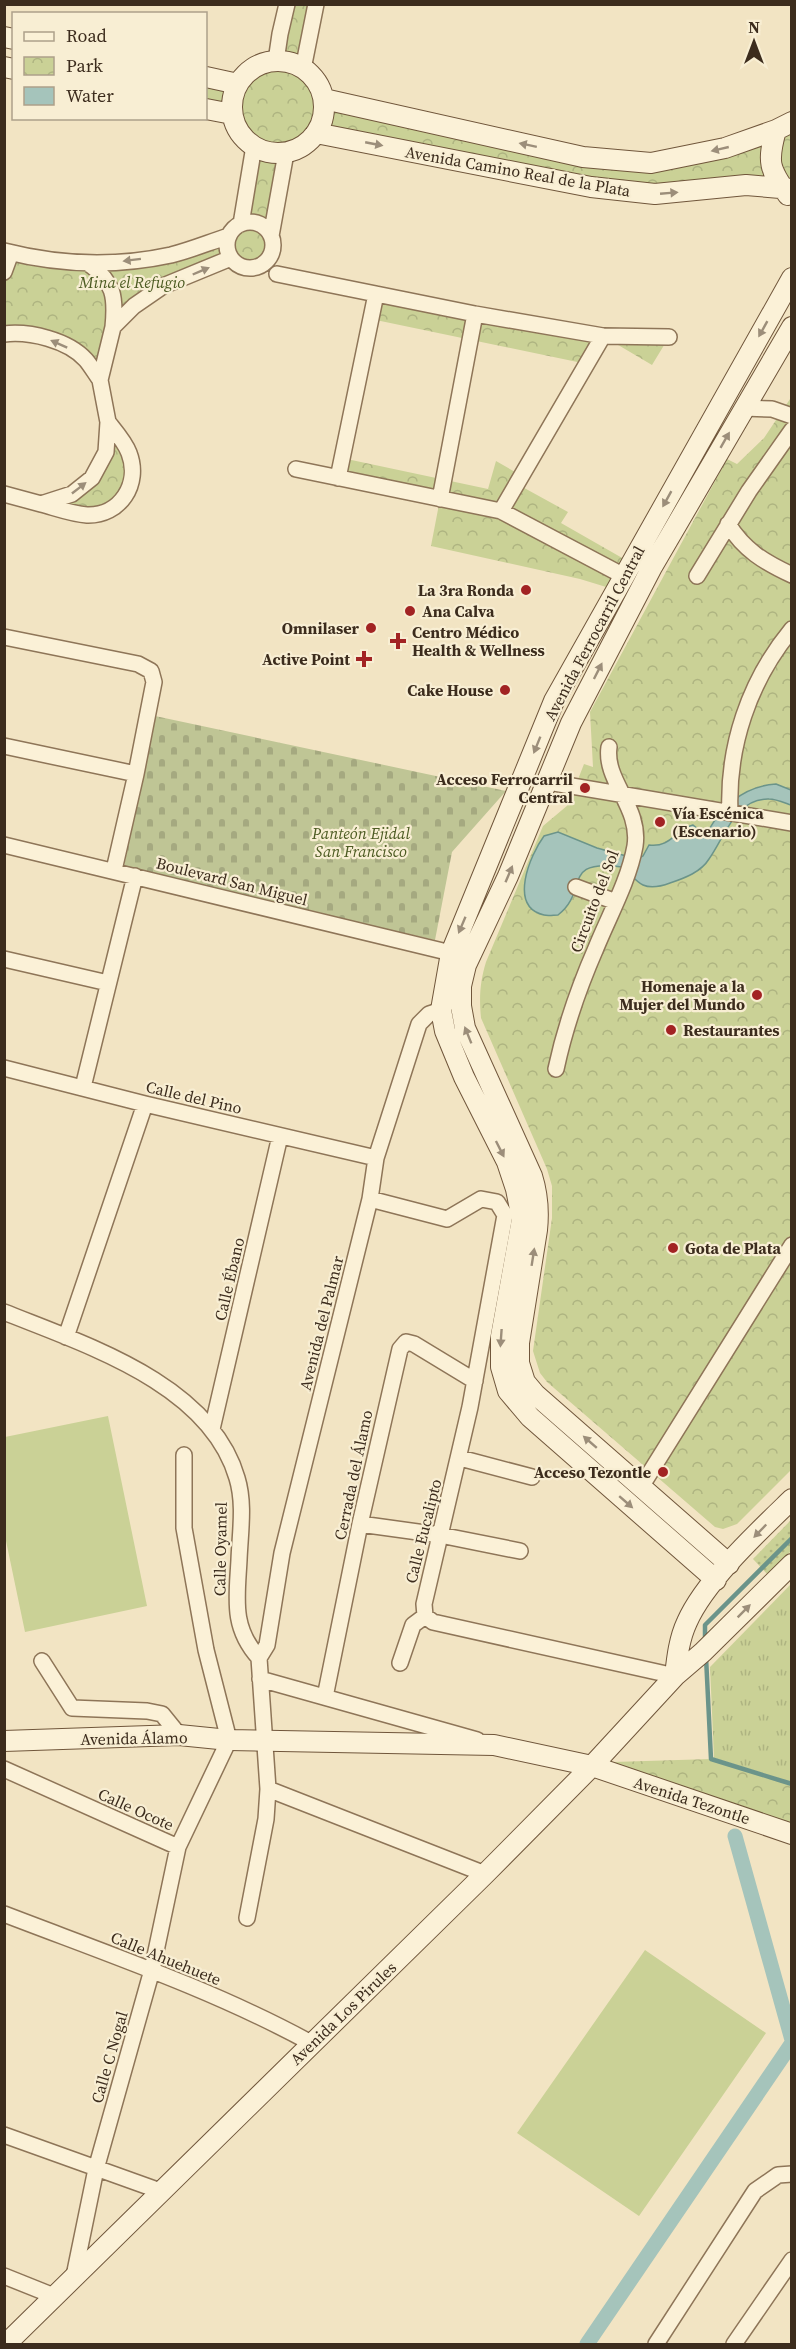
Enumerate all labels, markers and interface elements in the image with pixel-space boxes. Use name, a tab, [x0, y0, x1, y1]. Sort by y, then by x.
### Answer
legend	[12, 12, 207, 120]
north arrow	[724, 12, 784, 72]
text: N	[748, 16, 760, 38]
text: Road	[66, 23, 107, 48]
text: Park	[66, 53, 103, 78]
text: Water	[66, 83, 114, 108]
one-way arrow	[519, 139, 537, 149]
one-way arrow	[365, 140, 384, 149]
street label: Avenida Camino Real de la Plata	[404, 140, 633, 202]
one-way arrow	[711, 144, 729, 154]
one-way arrow	[660, 188, 679, 198]
one-way arrow	[123, 256, 142, 265]
one-way arrow	[192, 266, 210, 275]
park label: Mina el Refugio	[78, 271, 185, 293]
one-way arrow	[758, 321, 768, 338]
one-way arrow	[49, 339, 67, 349]
one-way arrow	[719, 431, 729, 448]
one-way arrow	[71, 482, 87, 495]
one-way arrow	[662, 491, 672, 508]
street label: Avenida Ferrocarril Central	[539, 542, 650, 724]
place label: La 3ra Ronda	[418, 579, 515, 601]
marker: La 3ra Ronda	[519, 583, 533, 597]
place label: Ana Calva	[422, 600, 495, 622]
marker: Ana Calva	[403, 604, 417, 618]
place label: Omnilaser	[282, 617, 360, 639]
marker: Omnilaser	[364, 621, 378, 635]
place label: Centro Médico Health & Wellness	[412, 621, 545, 661]
marker: Centro Médico Health & Wellness	[389, 632, 407, 650]
place label: Active Point	[262, 648, 350, 670]
marker: Active Point	[355, 650, 373, 668]
one-way arrow	[593, 662, 603, 679]
place label: Cake House	[407, 679, 493, 701]
marker: Cake House	[498, 683, 512, 697]
one-way arrow	[532, 737, 542, 755]
place label: Acceso Ferrocarril Central	[436, 768, 573, 808]
marker: Acceso Ferrocarril Central	[578, 781, 592, 795]
place label: Vía Escénica (Escenario)	[672, 802, 764, 842]
marker: Vía Escénica (Escenario)	[653, 815, 667, 829]
park label: Panteón Ejidal San Francisco	[311, 822, 410, 862]
street label: Circuito del Sol	[564, 846, 624, 955]
street label: Boulevard San Miguel	[154, 852, 310, 911]
one-way arrow	[504, 865, 514, 883]
one-way arrow	[457, 917, 467, 935]
place label: Homenaje a la Mujer del Mundo	[619, 975, 746, 1015]
marker: Homenaje a la Mujer del Mundo	[750, 988, 764, 1002]
place label: Restaurantes	[683, 1019, 780, 1041]
marker: Restaurantes	[664, 1023, 678, 1037]
one-way arrow	[463, 1025, 473, 1043]
street label: Calle del Pino	[144, 1075, 244, 1119]
one-way arrow	[495, 1141, 505, 1158]
street label: Calle Ébano	[209, 1235, 249, 1323]
place label: Gota de Plata	[685, 1237, 782, 1259]
marker: Gota de Plata	[666, 1241, 680, 1255]
one-way arrow	[529, 1247, 538, 1266]
street label: Avenida del Palmar	[294, 1253, 348, 1393]
one-way arrow	[497, 1329, 506, 1348]
street label: Cerrada del Álamo	[328, 1408, 378, 1542]
one-way arrow	[583, 1436, 598, 1449]
place label: Acceso Tezontle	[534, 1461, 651, 1483]
marker: Acceso Tezontle	[656, 1465, 670, 1479]
street label: Calle Eucalipto	[399, 1476, 447, 1585]
one-way arrow	[618, 1495, 634, 1508]
street label: Calle Oyamel	[208, 1502, 232, 1596]
one-way arrow	[754, 1524, 768, 1538]
one-way arrow	[737, 1605, 751, 1619]
street label: Avenida Álamo	[80, 1726, 188, 1750]
street label: Avenida Tezontle	[631, 1771, 753, 1829]
street label: Calle Ocote	[95, 1783, 177, 1835]
street label: Calle Ahuehuete	[108, 1926, 224, 1990]
street label: Avenida Los Pirules	[285, 1956, 401, 2070]
street label: Calle C Nogal	[85, 2008, 133, 2106]

